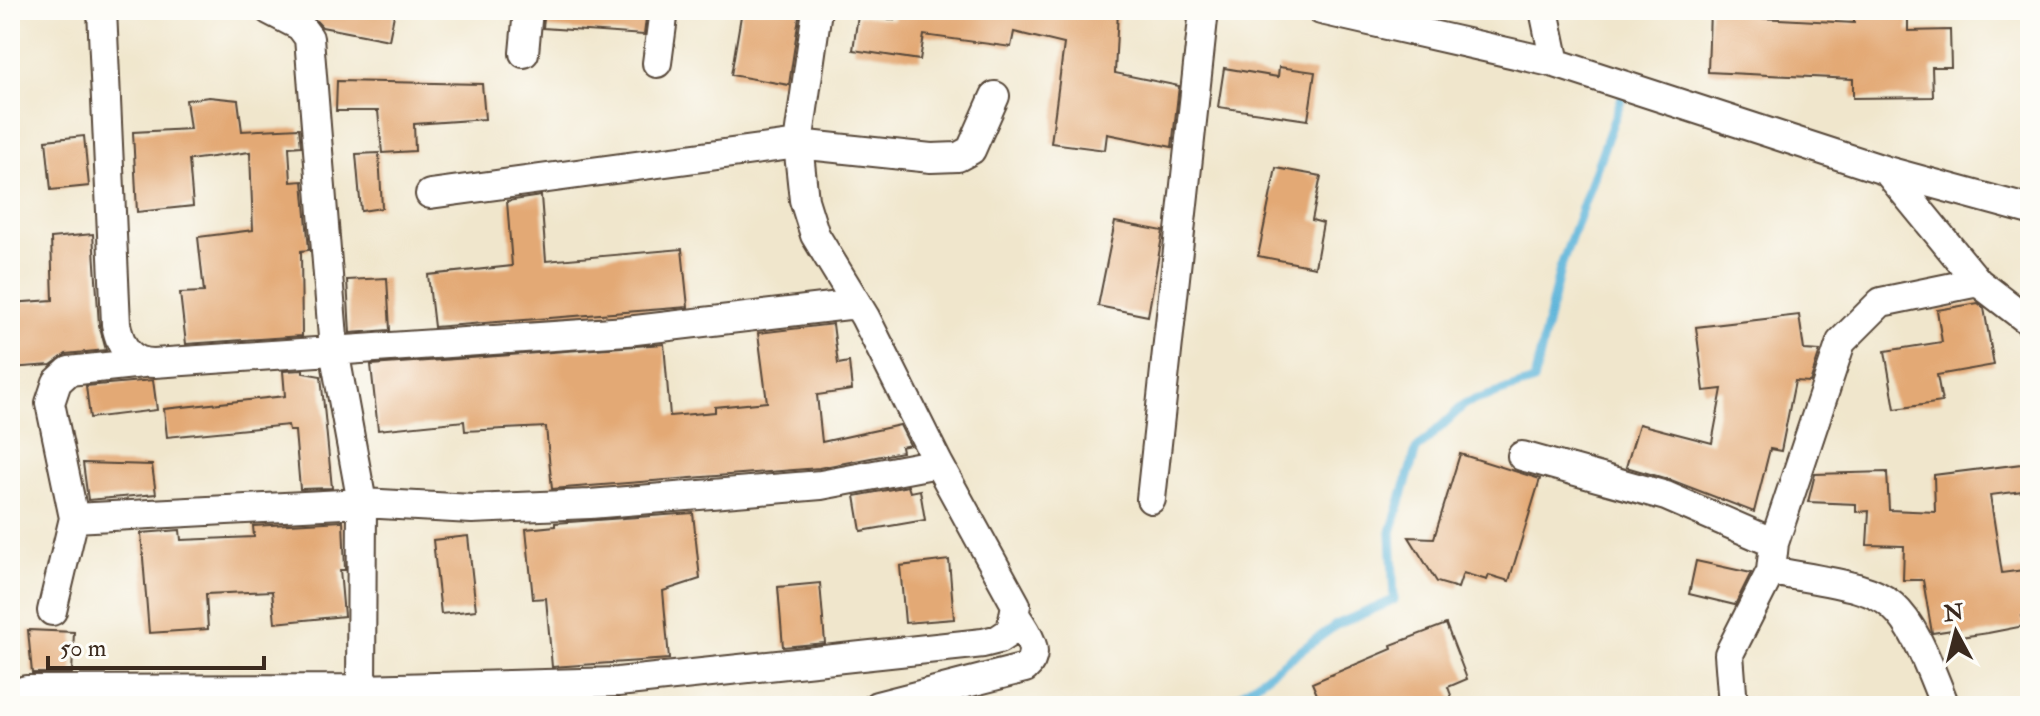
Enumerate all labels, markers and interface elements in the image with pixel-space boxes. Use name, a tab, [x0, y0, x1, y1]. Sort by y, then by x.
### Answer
north arrow	[1916, 592, 1996, 672]
text: N	[1941, 598, 1965, 628]
scale bar	[48, 620, 264, 670]
text: 50 m	[60, 633, 107, 664]

